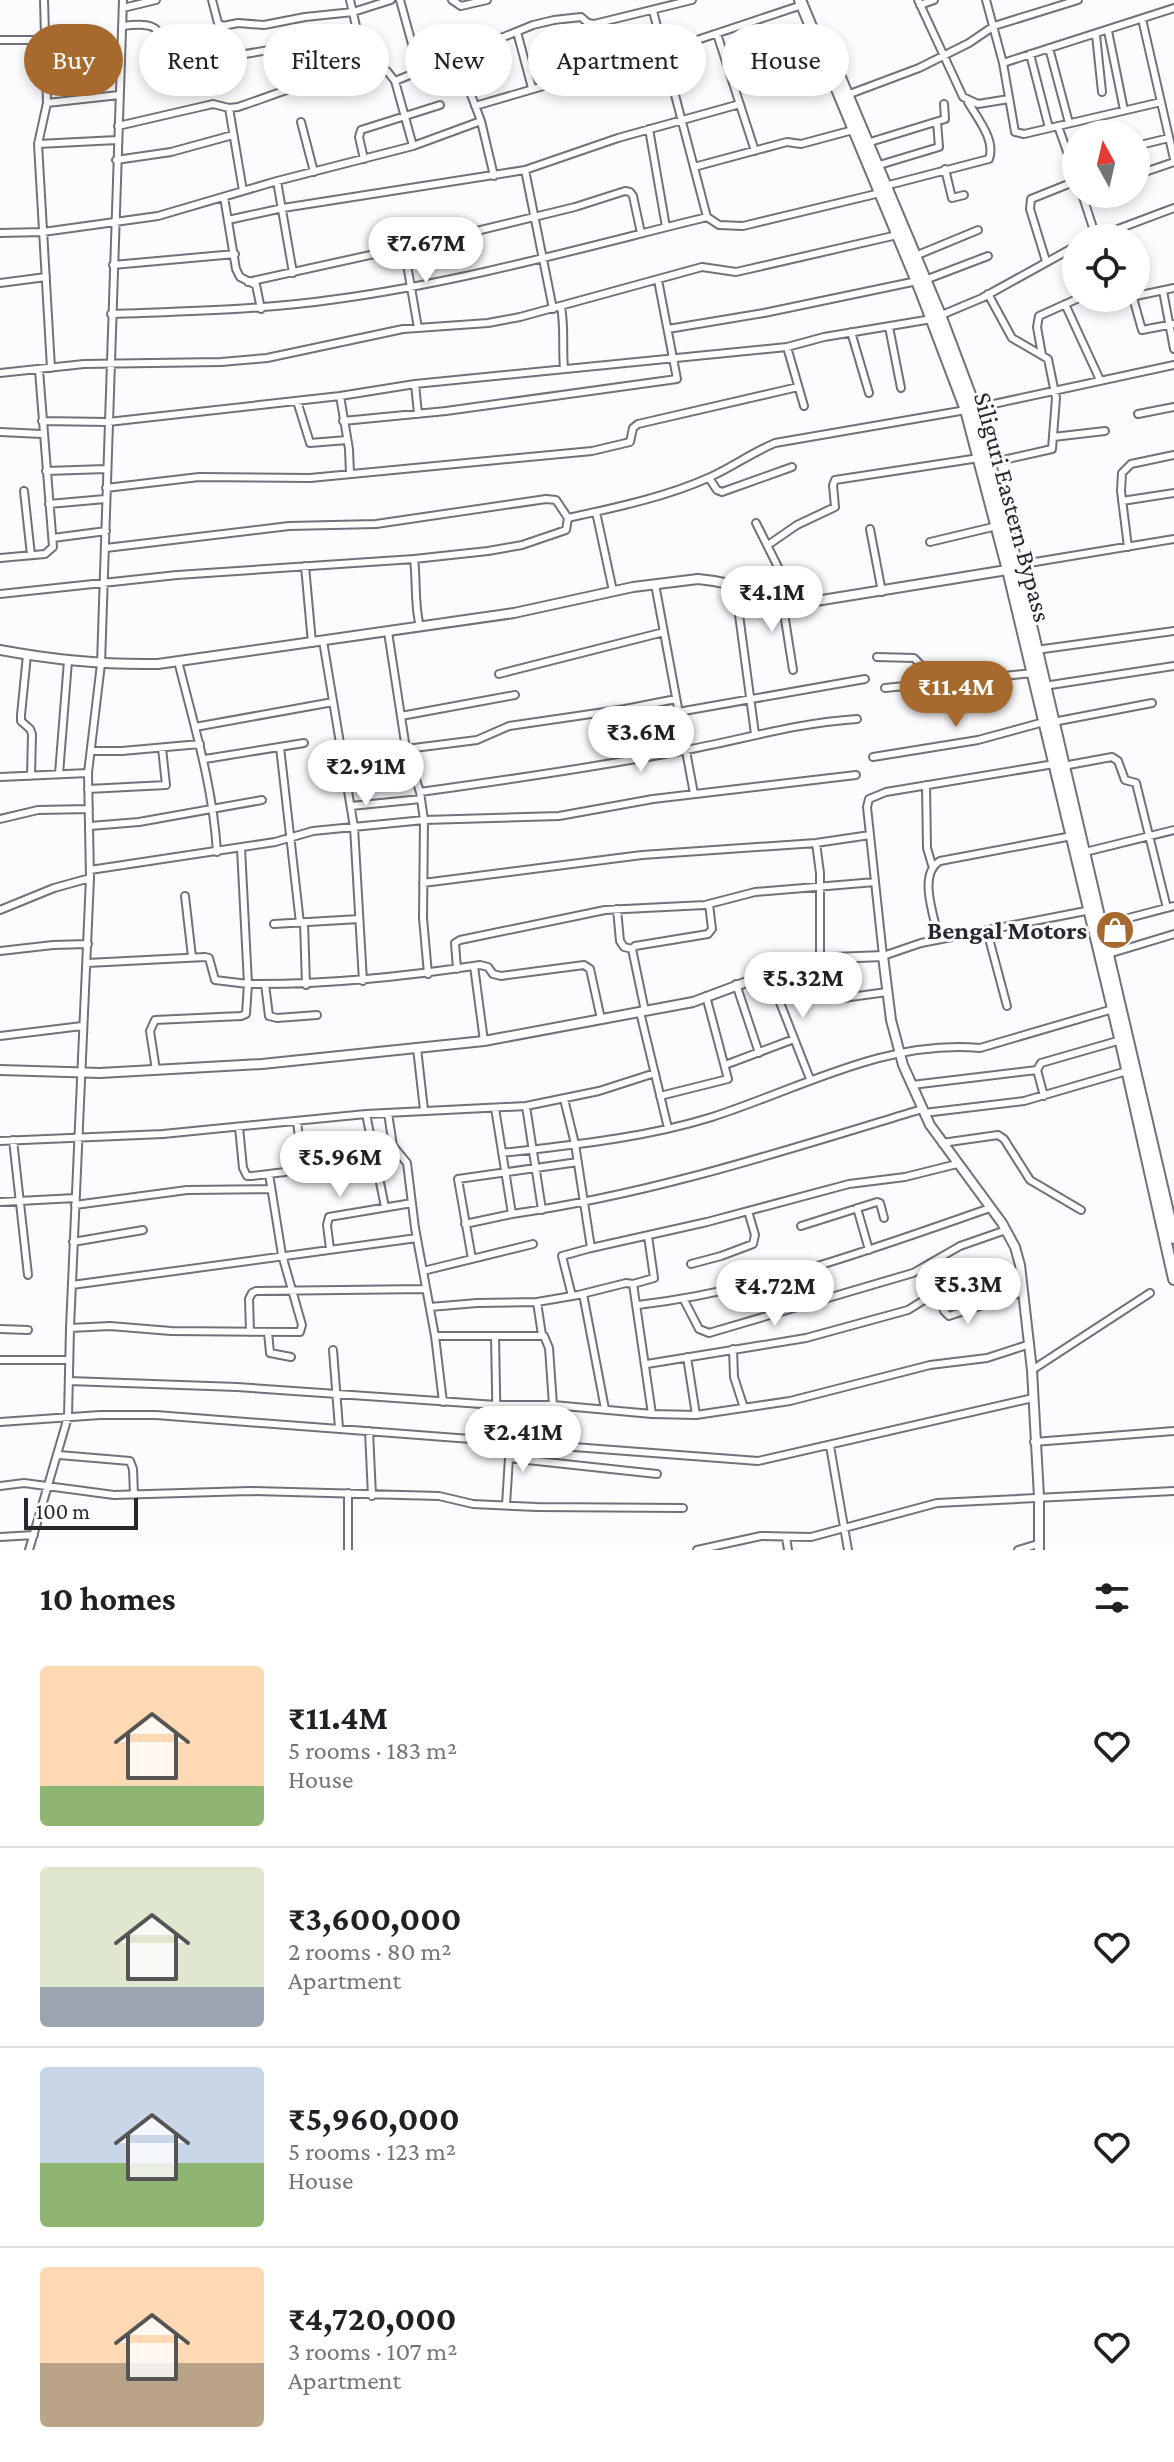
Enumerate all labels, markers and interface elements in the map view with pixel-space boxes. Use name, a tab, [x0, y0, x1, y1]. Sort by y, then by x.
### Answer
chip: Buy	[24, 24, 123, 96]
chip: Rent	[139, 24, 247, 96]
chip: Filters	[263, 24, 389, 96]
chip: New	[405, 24, 512, 96]
chip: Apartment	[528, 24, 706, 96]
chip: House	[722, 24, 849, 96]
north arrow	[1062, 120, 1150, 208]
map controls	[1062, 120, 1150, 312]
pin: ₹7.67M	[361, 217, 491, 285]
button: locate	[1062, 224, 1150, 312]
text: ₹7.67M	[386, 228, 466, 257]
street label: Siliguri Eastern Bypass	[968, 389, 1057, 625]
pin: ₹4.1M	[716, 566, 828, 634]
text: ₹4.1M	[739, 577, 805, 606]
pin: ₹11.4M	[891, 661, 1021, 729]
text: ₹11.4M	[918, 672, 994, 701]
pin: ₹3.6M	[585, 706, 697, 774]
text: ₹3.6M	[606, 717, 676, 746]
pin: ₹2.91M	[301, 740, 431, 808]
text: ₹2.91M	[326, 751, 406, 780]
shop icon: Bengal Motors	[1094, 909, 1136, 951]
place label: Bengal Motors	[927, 916, 1087, 945]
pin: ₹5.32M	[738, 952, 868, 1020]
text: ₹5.32M	[762, 963, 844, 992]
pin: ₹5.96M	[275, 1131, 405, 1199]
text: ₹5.96M	[298, 1142, 382, 1171]
pin: ₹5.3M	[912, 1258, 1024, 1326]
pin: ₹4.72M	[710, 1260, 840, 1328]
text: ₹5.3M	[934, 1269, 1002, 1298]
text: ₹4.72M	[734, 1271, 816, 1300]
pin: ₹2.41M	[458, 1406, 588, 1474]
text: ₹2.41M	[483, 1417, 563, 1446]
scale bar	[24, 1494, 138, 1530]
text: 100 m	[36, 1499, 90, 1524]
icon: filters	[1090, 1576, 1134, 1620]
text: 10 homes	[40, 1580, 176, 1617]
icon: home	[104, 1698, 200, 1794]
text: ₹11.4M	[288, 1699, 388, 1736]
icon: heart	[1090, 1724, 1134, 1768]
text: 5 rooms · 183 m²	[288, 1736, 457, 1765]
text: House	[288, 1765, 353, 1794]
icon: home	[104, 1899, 200, 1995]
text: ₹3,600,000	[288, 1900, 461, 1937]
icon: heart	[1090, 1925, 1134, 1969]
text: 2 rooms · 80 m²	[288, 1937, 451, 1966]
text: Apartment	[288, 1966, 401, 1995]
icon: home	[104, 2099, 200, 2195]
text: ₹5,960,000	[288, 2100, 460, 2137]
icon: heart	[1090, 2125, 1134, 2169]
text: 5 rooms · 123 m²	[288, 2137, 456, 2166]
text: House	[288, 2166, 353, 2195]
icon: home	[104, 2299, 200, 2395]
text: ₹4,720,000	[288, 2300, 456, 2337]
icon: heart	[1090, 2325, 1134, 2369]
text: 3 rooms · 107 m²	[288, 2337, 457, 2366]
text: Apartment	[288, 2366, 401, 2395]

